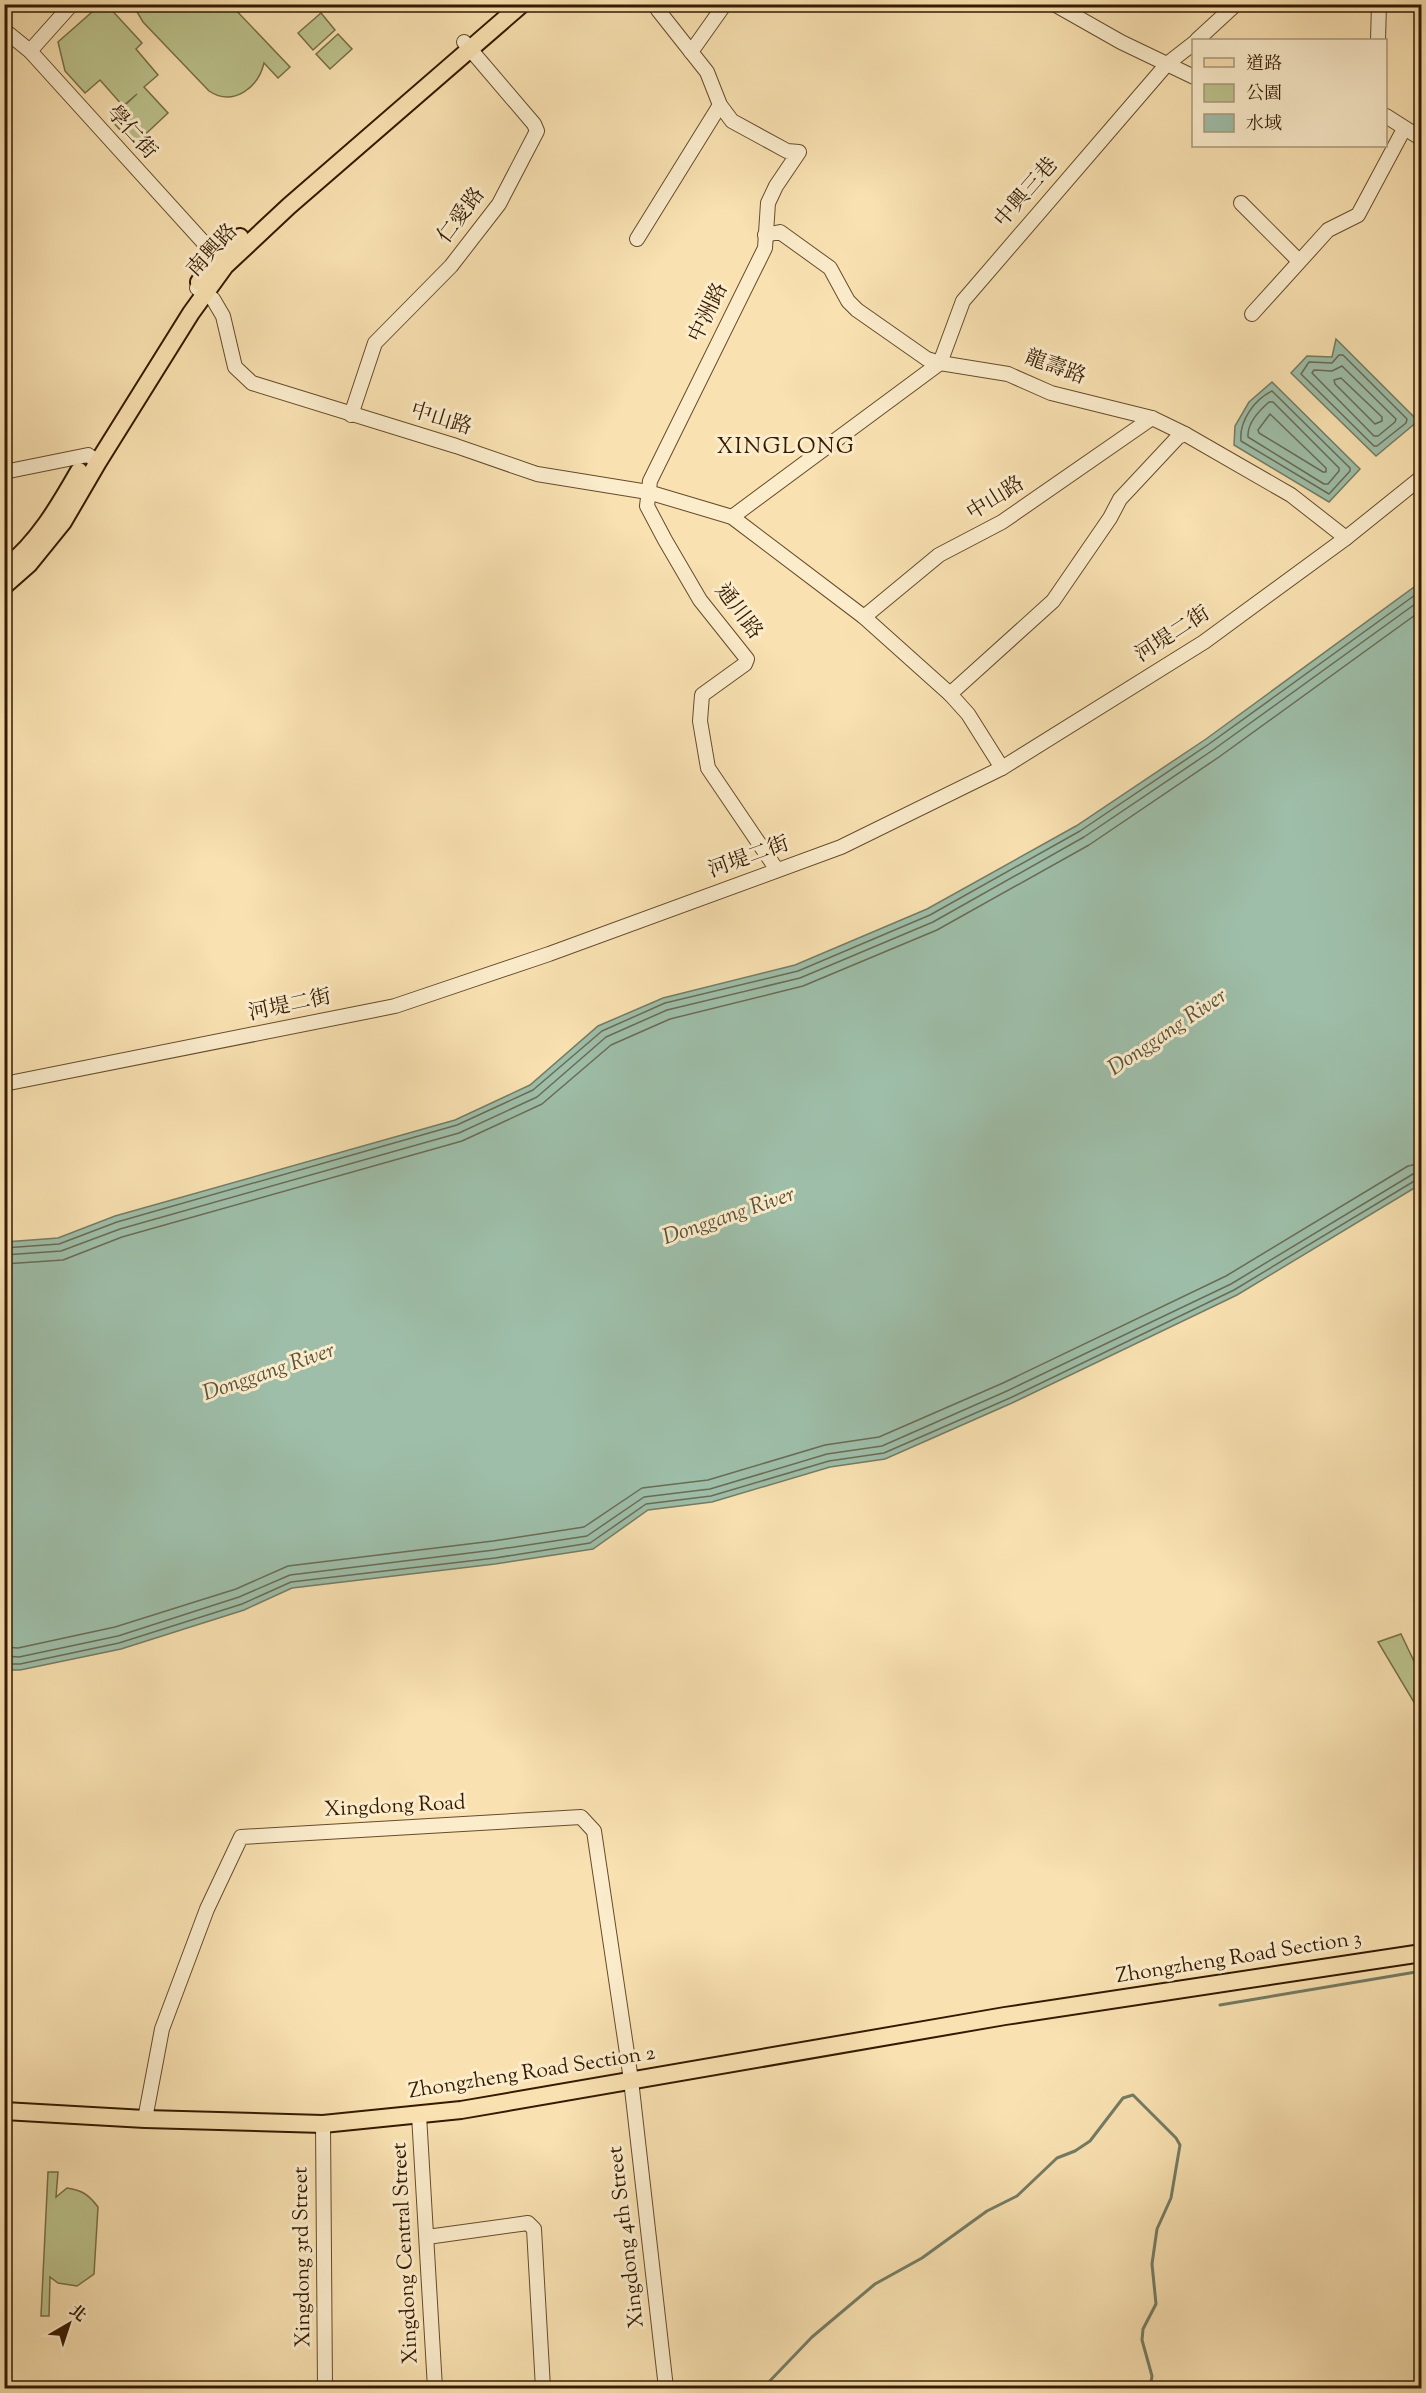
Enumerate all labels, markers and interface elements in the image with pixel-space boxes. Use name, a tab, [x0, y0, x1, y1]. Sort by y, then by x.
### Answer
legend	[1192, 39, 1387, 147]
text: 道路	[1246, 52, 1282, 78]
text: 公園	[1246, 82, 1282, 108]
street label: 學仁街	[99, 100, 163, 166]
text: 水域	[1246, 112, 1282, 138]
street label: 中興三巷	[988, 151, 1066, 235]
street label: 仁愛路	[431, 182, 493, 250]
street label: 南興路	[181, 218, 245, 284]
street label: 中洲路	[682, 278, 736, 348]
street label: 龍壽路	[1020, 343, 1090, 393]
street label: 中山路	[406, 396, 476, 444]
district label: XINGLONG	[717, 432, 855, 464]
street label: 中山路	[961, 470, 1031, 528]
street label: 通川路	[707, 578, 769, 646]
street label: 河堤二街	[1130, 600, 1216, 670]
street label: 河堤二街	[704, 830, 794, 886]
water label: Donggang River	[1102, 981, 1234, 1085]
street label: 河堤二街	[246, 983, 334, 1029]
water label: Donggang River	[659, 1179, 800, 1255]
water label: Donggang River	[199, 1335, 340, 1411]
street label: Xingdong Road	[324, 1788, 466, 1826]
street label: Zhongzheng Road Section 3	[1114, 1924, 1364, 1992]
street label: Zhongzheng Road Section 2	[407, 2039, 658, 2107]
street label: Xingdong Central Street	[385, 2141, 427, 2365]
street label: Xingdong 4th Street	[601, 2144, 653, 2330]
street label: Xingdong 3rd Street	[286, 2166, 320, 2348]
north arrow	[39, 2294, 99, 2354]
text: 北	[63, 2300, 90, 2328]

